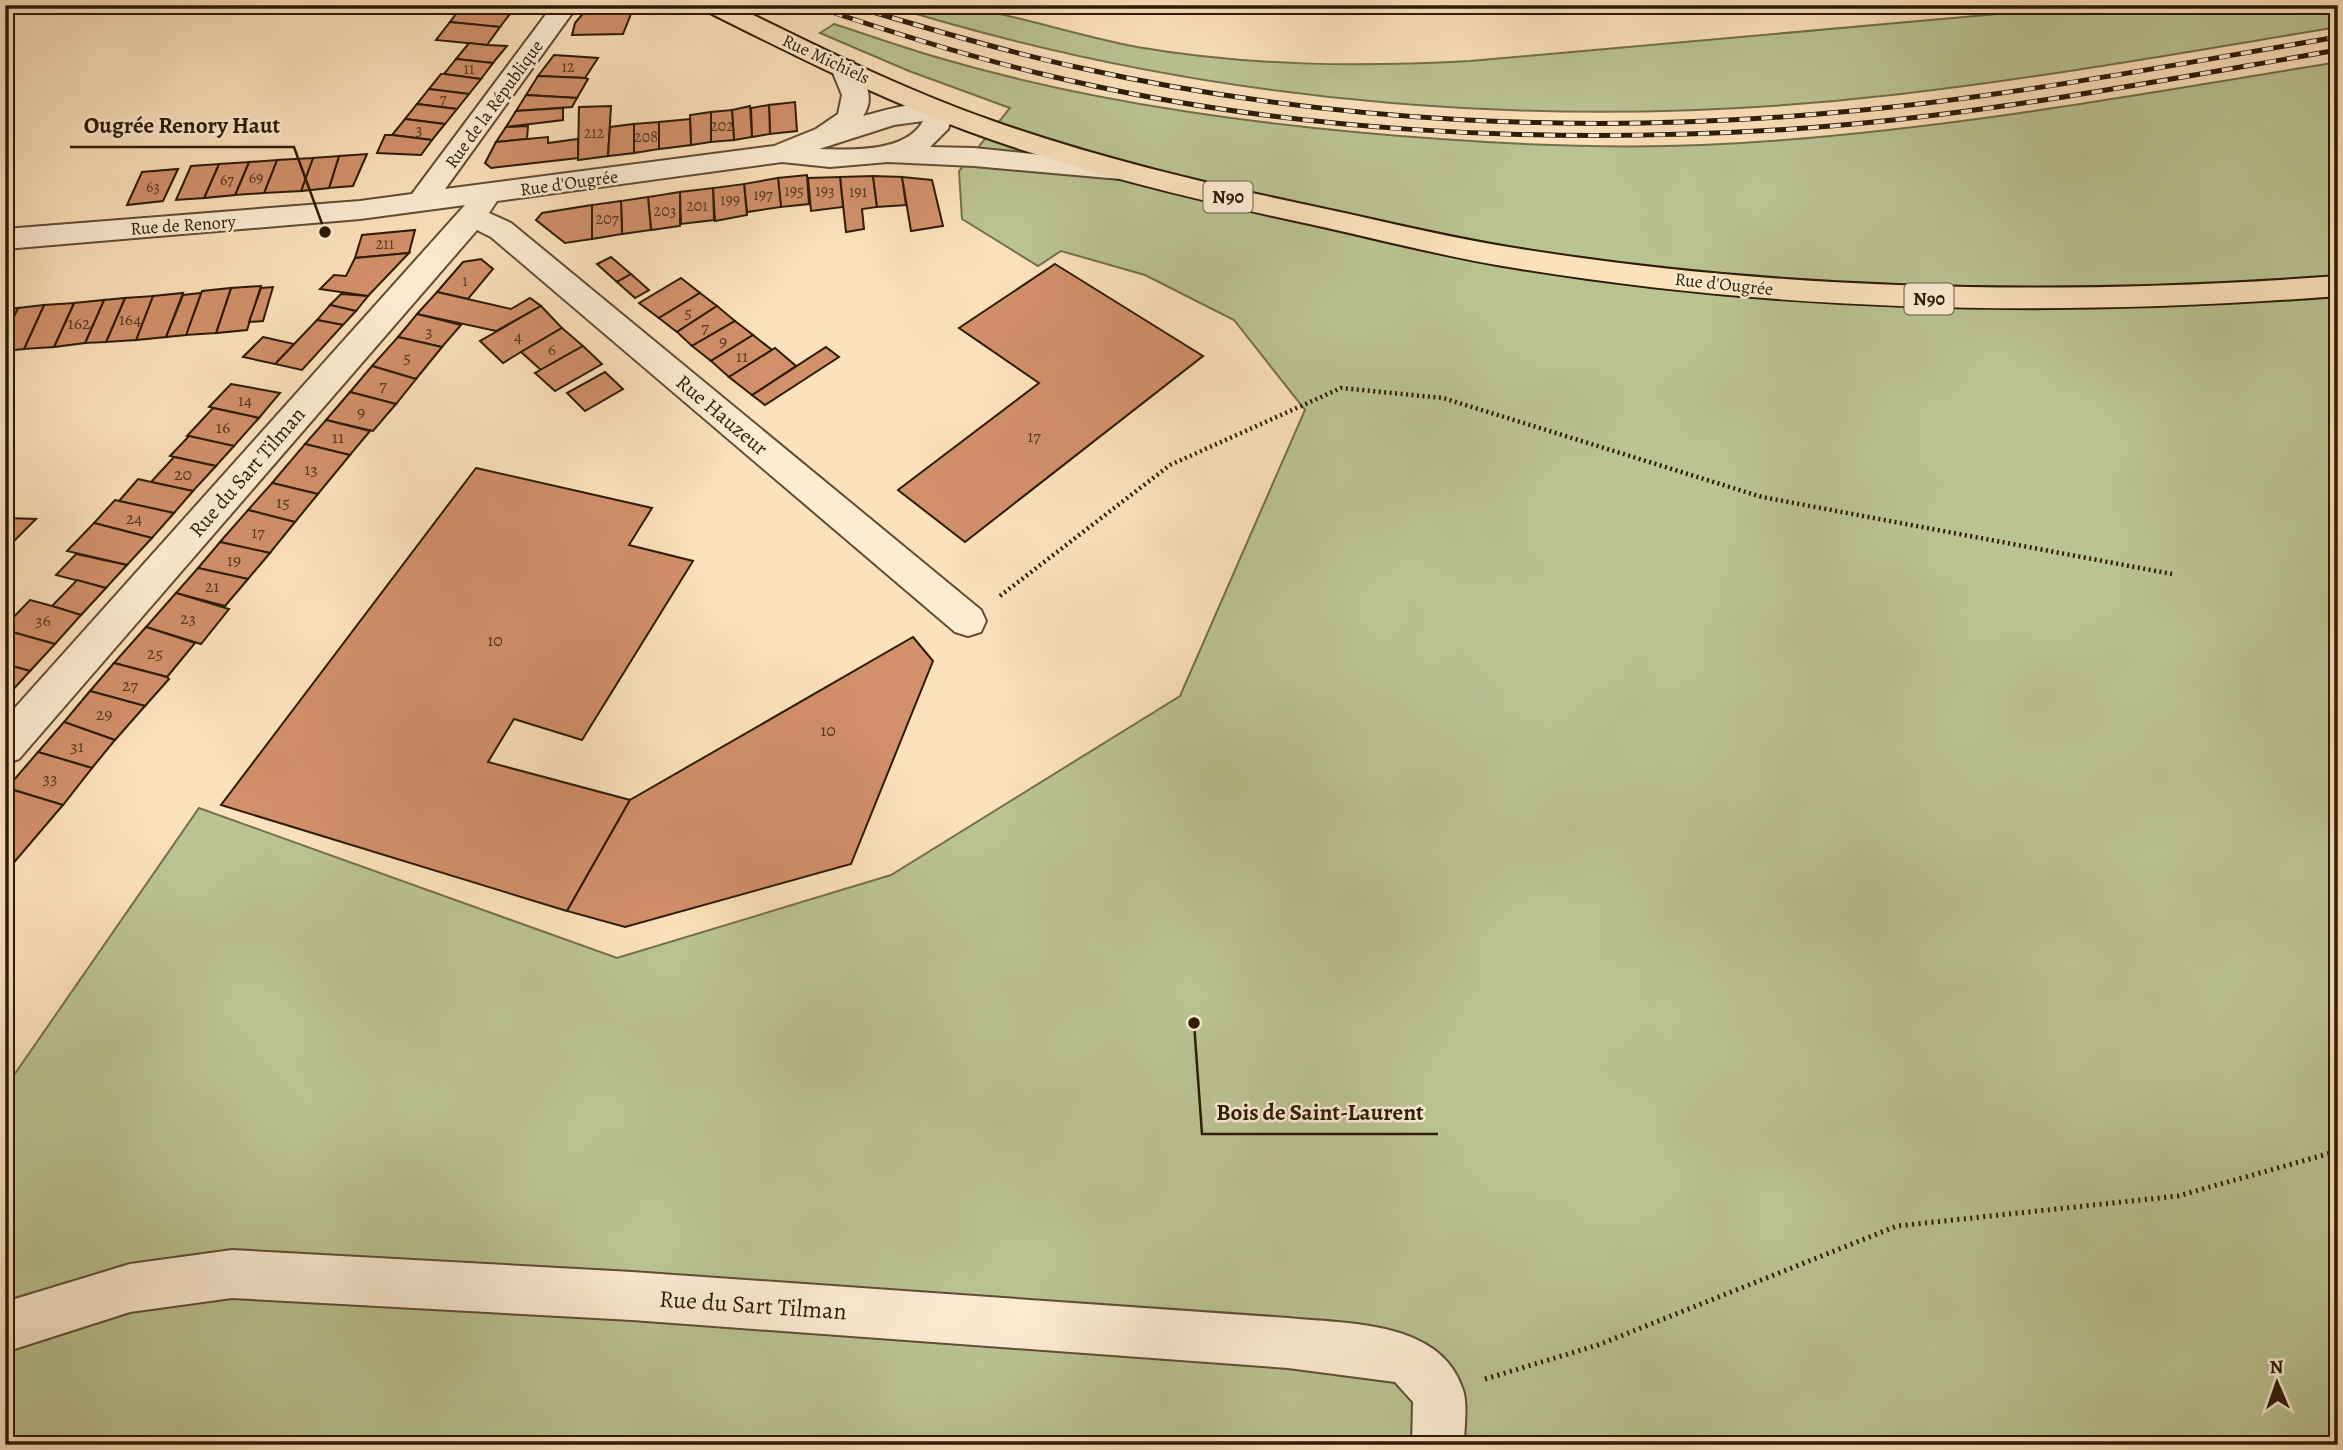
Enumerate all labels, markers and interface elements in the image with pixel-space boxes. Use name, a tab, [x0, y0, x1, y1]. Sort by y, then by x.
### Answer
street label: Rue Michiels	[778, 28, 874, 90]
street label: Rue de la République	[439, 35, 549, 173]
house number: 12	[561, 56, 575, 78]
house number: 11	[464, 58, 475, 80]
house number: 7	[440, 88, 447, 110]
callout: Ougrée Renory Haut	[70, 103, 294, 147]
text: Ougrée Renory Haut	[84, 110, 281, 141]
house number: 202	[710, 115, 734, 137]
house number: 3	[416, 119, 422, 141]
house number: 212	[584, 122, 605, 144]
house number: 208	[634, 126, 658, 148]
street label: Rue d'Ougrée	[518, 164, 620, 202]
house number: 69	[249, 167, 263, 189]
house number: 67	[220, 169, 234, 191]
house number: 63	[146, 176, 160, 198]
house number: 195	[784, 180, 804, 202]
house number: 193	[815, 180, 835, 202]
house number: 191	[849, 181, 868, 203]
road number: N90	[1204, 182, 1252, 212]
house number: 197	[753, 184, 773, 206]
house number: 199	[720, 189, 740, 211]
house number: 201	[686, 195, 708, 217]
house number: 203	[654, 200, 676, 222]
house number: 207	[596, 208, 619, 230]
street label: Rue de Renory	[129, 209, 238, 241]
house number: 211	[376, 233, 395, 255]
street label: Rue d'Ougrée	[1674, 267, 1774, 301]
house number: 1	[462, 270, 468, 292]
road number: N90	[1904, 284, 1954, 314]
house number: 5	[684, 300, 692, 324]
house number: 164	[119, 307, 141, 331]
house number: 162	[67, 311, 91, 335]
house number: 7	[701, 315, 709, 339]
house number: 3	[425, 319, 433, 343]
house number: 4	[514, 324, 522, 348]
house number: 9	[719, 329, 727, 353]
house number: 6	[548, 337, 556, 361]
house number: 11	[736, 344, 748, 368]
house number: 5	[403, 345, 411, 369]
street label: Rue Hauzeur	[670, 368, 774, 462]
house number: 7	[379, 373, 387, 397]
house number: 14	[238, 388, 252, 412]
house number: 9	[357, 400, 365, 424]
street label: Rue du Sart Tilman	[183, 401, 311, 543]
house number: 16	[216, 415, 230, 439]
house number: 17	[1027, 424, 1041, 448]
house number: 11	[332, 425, 344, 449]
house number: 13	[304, 457, 318, 481]
house number: 20	[174, 462, 192, 486]
house number: 15	[276, 490, 290, 514]
house number: 24	[126, 506, 142, 530]
house number: 17	[251, 520, 265, 544]
house number: 19	[227, 548, 241, 572]
house number: 21	[205, 574, 219, 598]
house number: 23	[180, 606, 196, 630]
house number: 36	[35, 608, 51, 632]
house number: 10	[487, 628, 503, 652]
house number: 25	[147, 641, 163, 665]
house number: 27	[122, 673, 138, 697]
house number: 29	[96, 702, 112, 726]
house number: 10	[820, 718, 836, 742]
house number: 31	[70, 734, 84, 758]
house number: 33	[43, 766, 57, 790]
callout: Bois de Saint-Laurent	[1202, 1090, 1438, 1134]
text: Bois de Saint-Laurent	[1216, 1097, 1424, 1128]
street label: Rue du Sart Tilman	[658, 1282, 848, 1328]
north arrow	[2242, 1348, 2312, 1418]
text: N	[2269, 1354, 2284, 1380]

